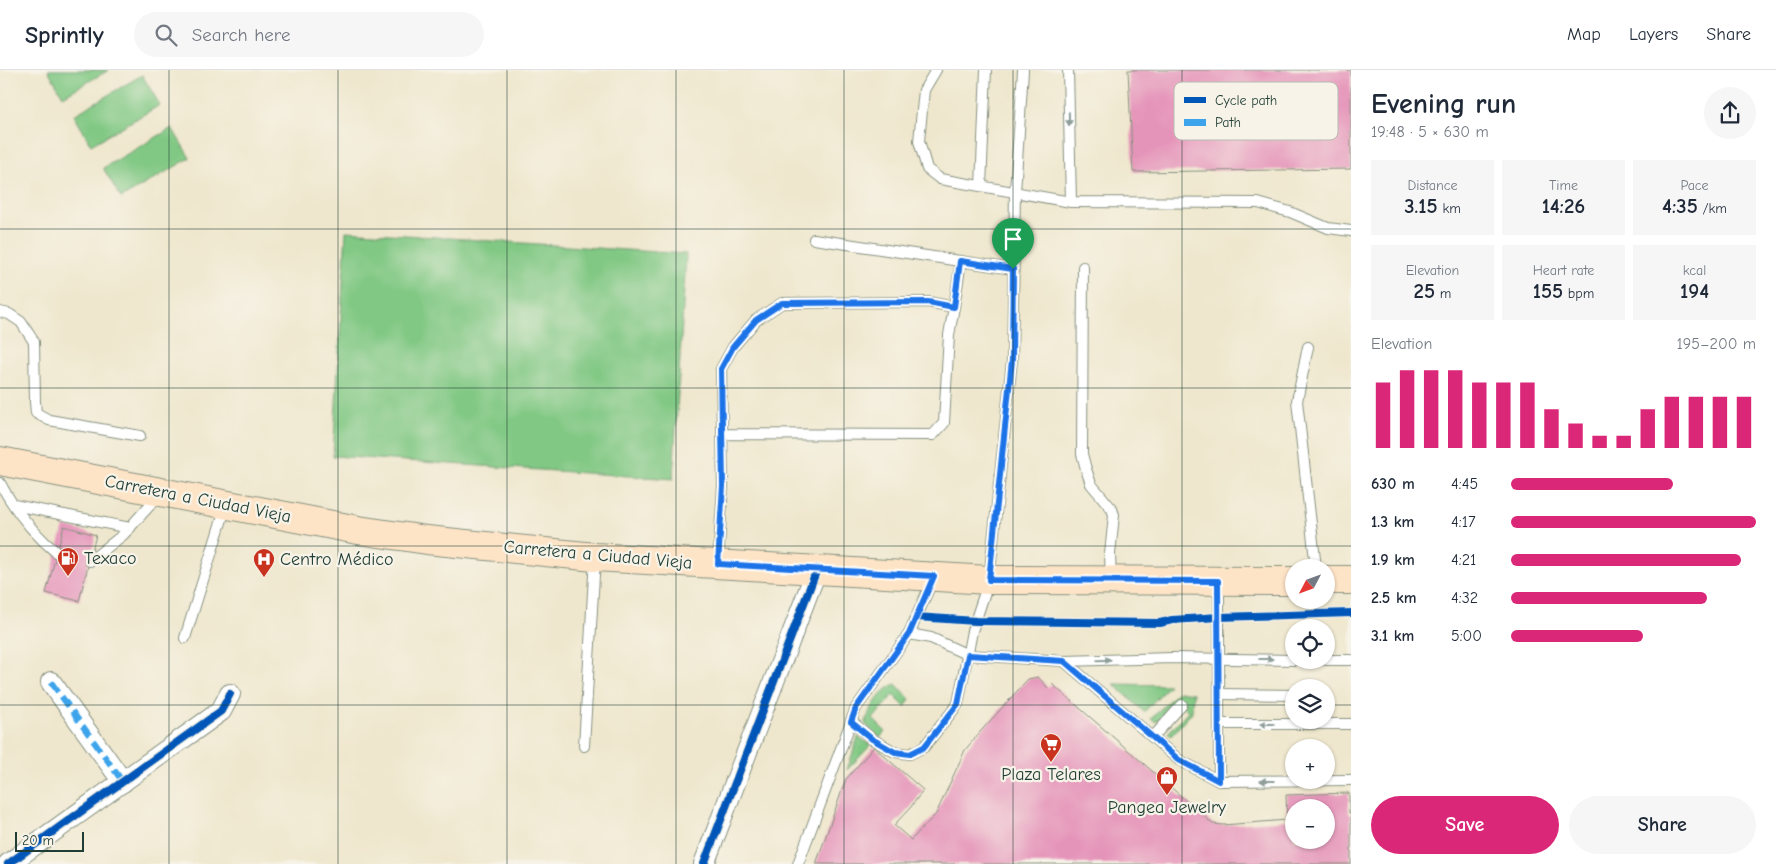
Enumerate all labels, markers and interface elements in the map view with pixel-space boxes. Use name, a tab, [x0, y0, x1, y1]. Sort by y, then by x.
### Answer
search box	[134, 12, 484, 57]
text: Sprintly	[25, 21, 104, 49]
icon: search	[152, 21, 180, 49]
text: Search here	[192, 24, 291, 46]
text: Map	[1567, 24, 1601, 45]
text: Layers	[1629, 24, 1678, 45]
text: Share	[1706, 24, 1751, 45]
legend	[1174, 82, 1338, 140]
button: share	[1704, 87, 1756, 139]
text: Evening run	[1371, 88, 1516, 120]
text: Cycle path	[1215, 92, 1277, 109]
one-way arrow	[1065, 111, 1073, 127]
text: Path	[1215, 114, 1241, 131]
text: 19:48 · 5 × 630 m	[1371, 123, 1489, 141]
text: Distance	[1407, 177, 1458, 194]
text: Time	[1549, 177, 1578, 194]
text: Pace	[1680, 177, 1709, 194]
text: 3.15	[1404, 194, 1438, 218]
text: 14:26	[1542, 194, 1585, 218]
text: 4:35	[1662, 194, 1698, 218]
text: km	[1438, 200, 1461, 217]
text: /km	[1698, 200, 1727, 217]
pin	[992, 218, 1034, 269]
icon: arrive	[999, 225, 1027, 253]
text: Elevation	[1406, 262, 1459, 279]
text: Heart rate	[1533, 262, 1594, 279]
text: kcal	[1683, 262, 1706, 279]
text: 25	[1414, 279, 1435, 303]
text: 155	[1533, 279, 1563, 303]
text: 194	[1680, 279, 1709, 303]
text: m	[1435, 285, 1451, 302]
text: bpm	[1563, 285, 1594, 302]
text: Elevation	[1371, 335, 1432, 353]
text: 195–200 m	[1676, 335, 1756, 353]
street label: Carretera a Ciudad Vieja	[103, 471, 293, 527]
text: 630 m	[1371, 475, 1415, 493]
text: 4:45	[1451, 475, 1478, 493]
text: 1.3 km	[1371, 513, 1414, 531]
text: 4:17	[1451, 513, 1476, 531]
street label: Carretera a Ciudad Vieja	[503, 536, 693, 574]
fuel station icon: Texaco	[56, 546, 80, 577]
hospital icon: Centro Médico	[252, 547, 276, 578]
place label: Texaco	[84, 548, 137, 569]
place label: Centro Médico	[280, 549, 393, 570]
text: 1.9 km	[1371, 551, 1415, 569]
text: 4:21	[1451, 551, 1476, 569]
north arrow	[1285, 559, 1335, 609]
map controls	[1285, 559, 1335, 849]
text: 2.5 km	[1371, 589, 1417, 607]
text: 4:32	[1451, 589, 1478, 607]
button: locate	[1285, 619, 1335, 669]
text: 3.1 km	[1371, 627, 1414, 645]
text: 5:00	[1451, 627, 1482, 645]
one-way arrow	[1096, 655, 1112, 663]
one-way arrow	[1258, 655, 1274, 663]
button: layers	[1285, 679, 1335, 729]
one-way arrow	[1259, 720, 1275, 728]
supermarket icon: Plaza Telares	[1039, 732, 1063, 763]
button: +	[1285, 739, 1335, 789]
place label: Plaza Telares	[1001, 764, 1101, 785]
shop icon: Pangea Jewelry	[1155, 765, 1179, 796]
one-way arrow	[1259, 777, 1275, 785]
button: Save	[1371, 796, 1559, 854]
button: Share	[1569, 796, 1756, 854]
place label: Pangea Jewelry	[1108, 797, 1227, 818]
button: −	[1285, 799, 1335, 849]
scale bar	[15, 829, 84, 852]
text: 20 m	[22, 832, 54, 849]

